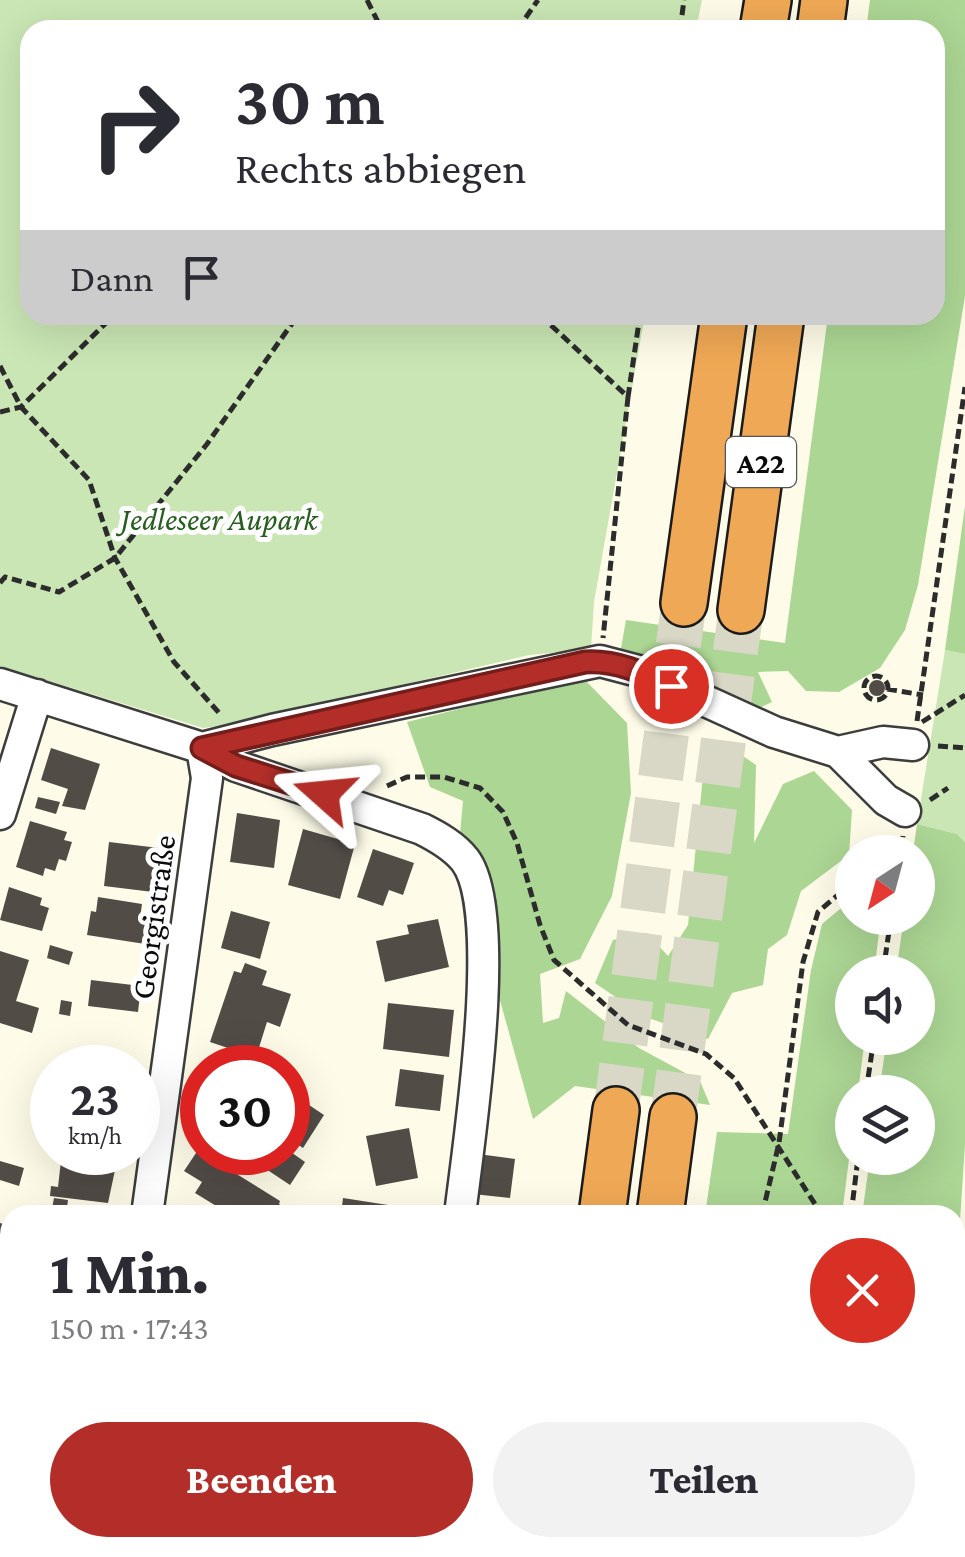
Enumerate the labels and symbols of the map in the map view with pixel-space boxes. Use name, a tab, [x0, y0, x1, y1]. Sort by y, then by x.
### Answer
road number: A22	[726, 437, 796, 487]
park label: Jedleseer Aupark	[115, 501, 320, 537]
pin	[629, 644, 714, 729]
position arrow	[272, 742, 376, 846]
street label: Georgistraße	[124, 833, 182, 1001]
north arrow	[835, 835, 935, 935]
speed limit sign: 30	[180, 1045, 310, 1175]

